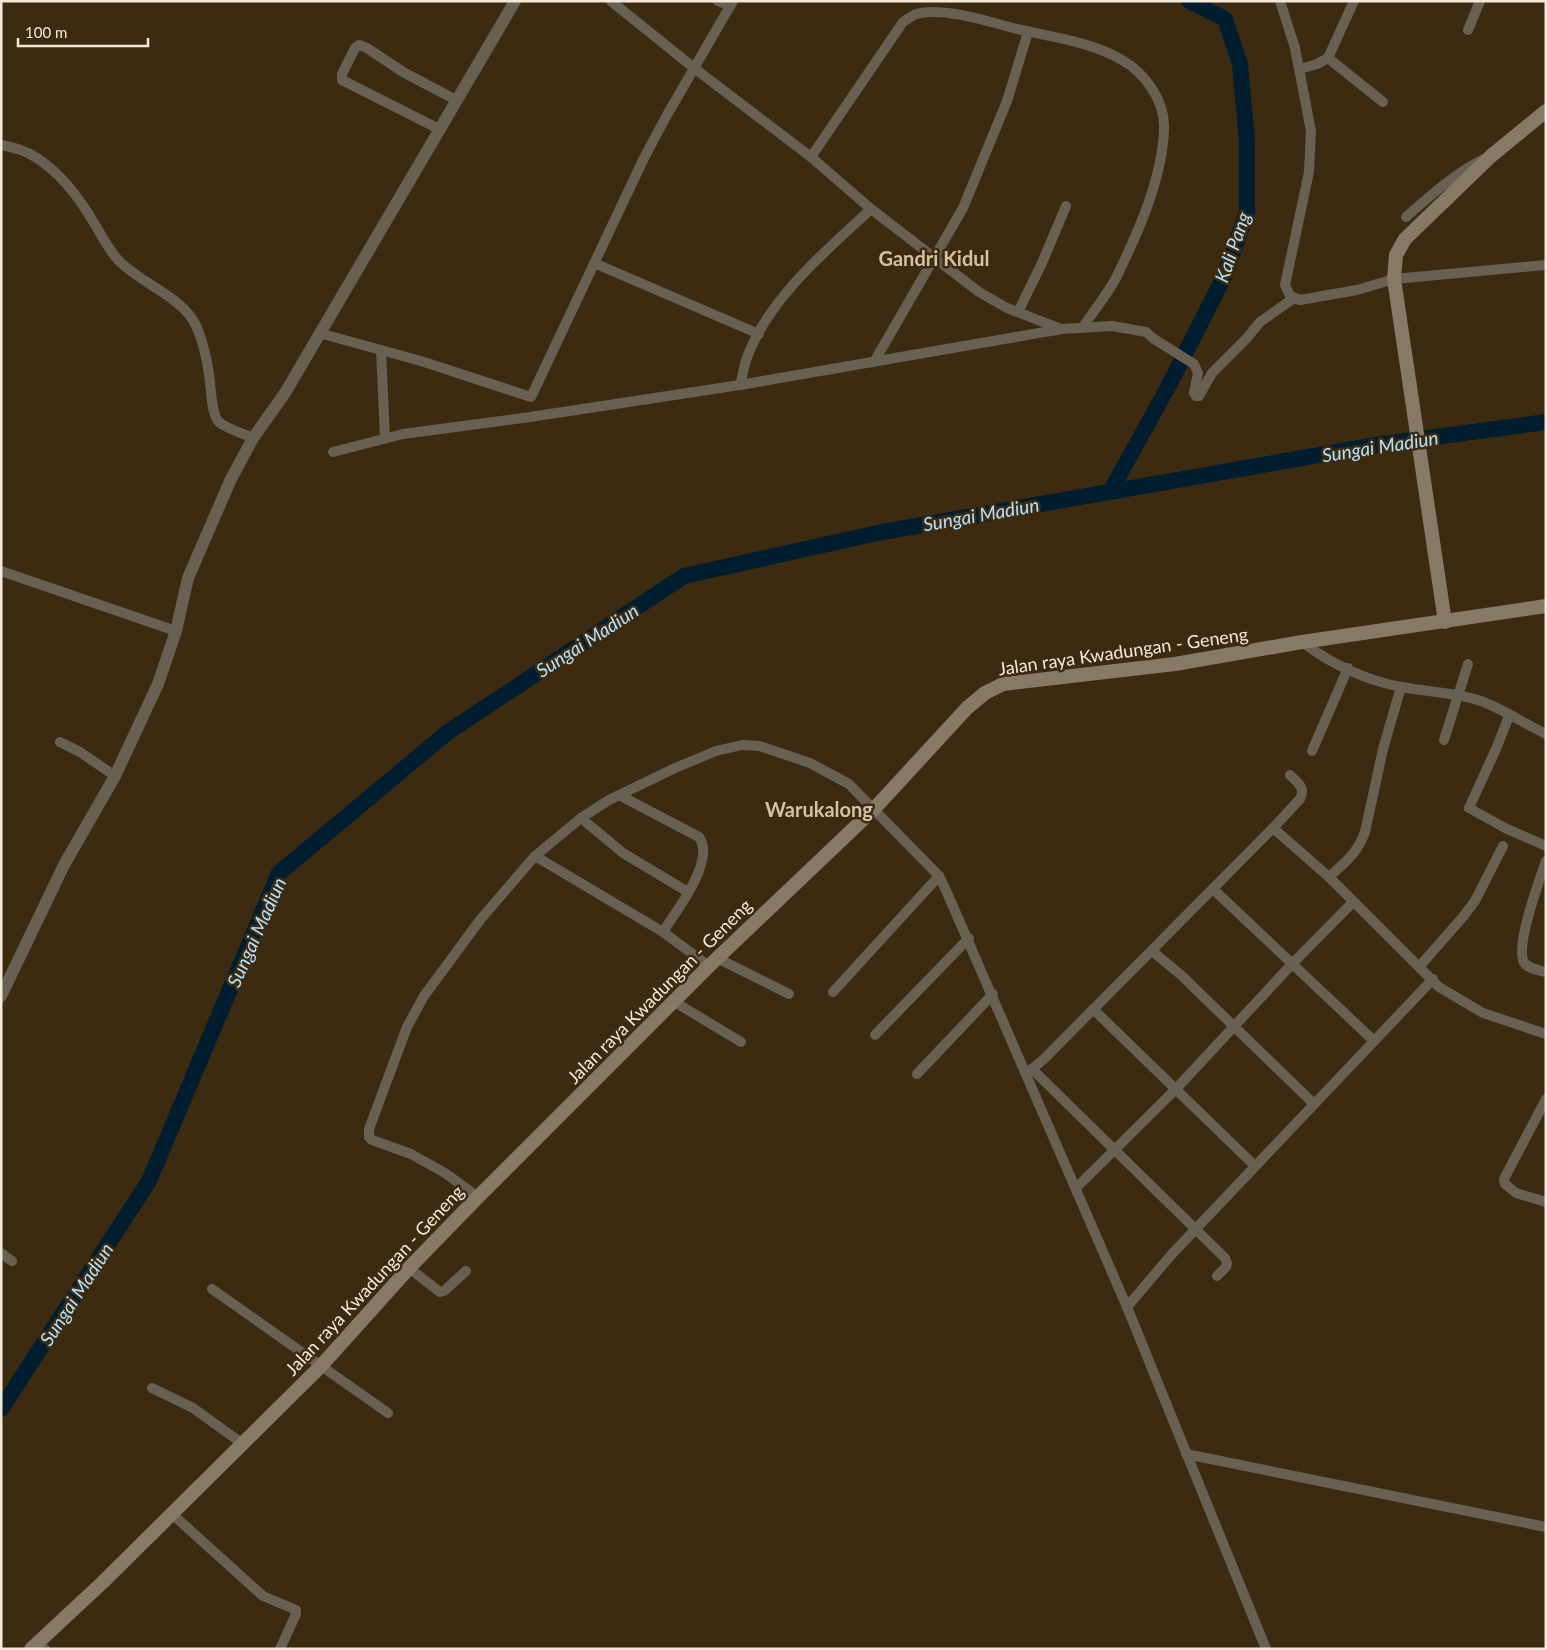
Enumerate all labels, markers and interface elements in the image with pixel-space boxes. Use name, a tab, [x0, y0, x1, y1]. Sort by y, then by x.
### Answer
scale bar	[18, 15, 148, 47]
text: 100 m	[25, 23, 67, 41]
water label: Kali Pang	[1209, 208, 1255, 285]
district label: Gandri Kidul	[878, 246, 990, 270]
water label: Sungai Madiun	[1320, 425, 1440, 467]
water label: Sungai Madiun	[921, 492, 1041, 536]
water label: Sungai Madiun	[532, 598, 642, 682]
street label: Jalan raya Kwadungan - Geneng	[997, 623, 1249, 679]
district label: Warukalong	[765, 797, 873, 821]
water label: Sungai Madiun	[222, 874, 290, 990]
street label: Jalan raya Kwadungan - Geneng	[562, 894, 756, 1088]
street label: Jalan raya Kwadungan - Geneng	[280, 1180, 468, 1380]
water label: Sungai Madiun	[34, 1239, 118, 1349]

